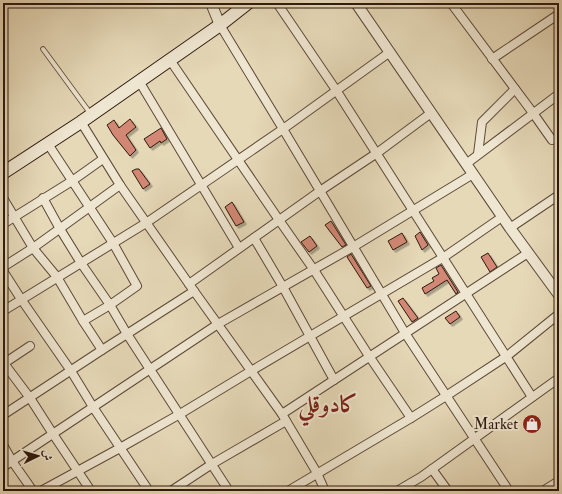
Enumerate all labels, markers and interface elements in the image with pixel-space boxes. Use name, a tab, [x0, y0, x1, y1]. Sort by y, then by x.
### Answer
district label: كادوقلي	[297, 390, 358, 427]
shop icon: Market	[521, 413, 543, 435]
place label: Market	[474, 415, 518, 434]
north arrow	[18, 436, 58, 476]
text: ش	[41, 449, 54, 461]

